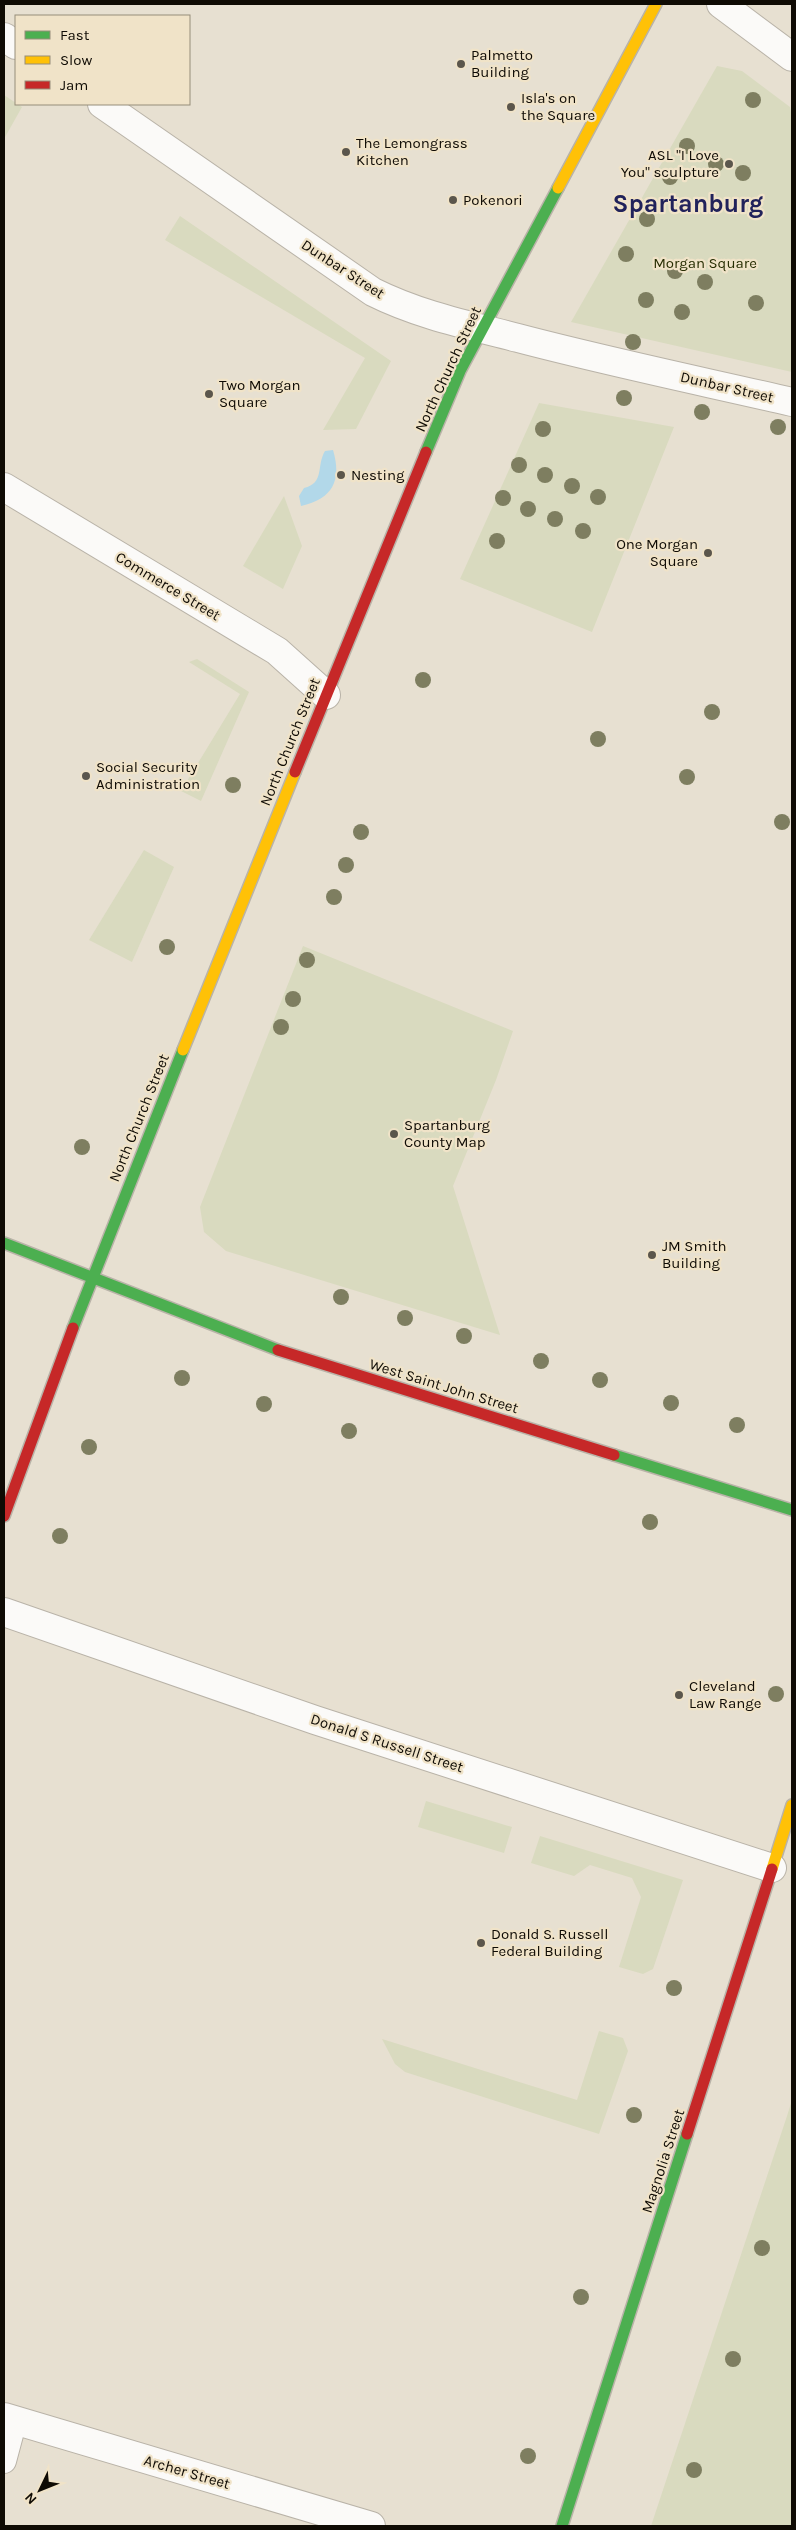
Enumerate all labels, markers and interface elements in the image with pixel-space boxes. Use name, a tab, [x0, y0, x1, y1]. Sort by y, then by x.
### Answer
legend	[15, 15, 190, 105]
text: Fast	[60, 26, 90, 44]
place label: Palmetto Building	[471, 46, 533, 81]
text: Slow	[60, 51, 92, 69]
marker: Palmetto Building	[455, 58, 467, 70]
text: Jam	[60, 76, 88, 94]
place label: Isla's on the Square	[521, 89, 595, 124]
marker: Isla's on the Square	[505, 101, 517, 113]
place label: The Lemongrass Kitchen	[356, 134, 468, 169]
marker: The Lemongrass Kitchen	[340, 146, 352, 158]
place label: ASL "I Love You" sculpture	[621, 146, 719, 181]
marker: ASL "I Love You" sculpture	[723, 158, 735, 170]
district label: Spartanburg	[613, 189, 764, 218]
place label: Pokenori	[463, 191, 523, 209]
marker: Pokenori	[447, 194, 459, 206]
street label: Dunbar Street	[298, 235, 388, 303]
park label: Morgan Square	[653, 254, 757, 272]
street label: North Church Street	[411, 303, 485, 435]
street label: Dunbar Street	[679, 368, 776, 407]
place label: Two Morgan Square	[219, 376, 301, 411]
marker: Two Morgan Square	[203, 388, 215, 400]
place label: Nesting	[351, 466, 405, 484]
marker: Nesting	[335, 469, 347, 481]
place label: One Morgan Square	[616, 535, 698, 570]
marker: One Morgan Square	[702, 547, 714, 559]
street label: Commerce Street	[112, 548, 224, 624]
street label: North Church Street	[256, 675, 324, 809]
place label: Social Security Administration	[96, 758, 200, 793]
marker: Social Security Administration	[80, 770, 92, 782]
street label: North Church Street	[105, 1051, 173, 1185]
place label: Spartanburg County Map	[404, 1116, 491, 1151]
marker: Spartanburg County Map	[388, 1128, 400, 1140]
place label: JM Smith Building	[662, 1237, 727, 1272]
marker: JM Smith Building	[646, 1249, 658, 1261]
street label: West Saint John Street	[367, 1355, 521, 1417]
place label: Cleveland Law Range	[689, 1677, 761, 1712]
marker: Cleveland Law Range	[673, 1689, 685, 1701]
street label: Donald S Russell Street	[308, 1710, 466, 1776]
place label: Donald S. Russell Federal Building	[491, 1925, 609, 1960]
marker: Donald S. Russell Federal Building	[475, 1937, 487, 1949]
street label: Magnolia Street	[638, 2106, 688, 2215]
street label: Archer Street	[142, 2451, 232, 2493]
north arrow	[15, 2465, 65, 2515]
text: N	[21, 2489, 41, 2508]

